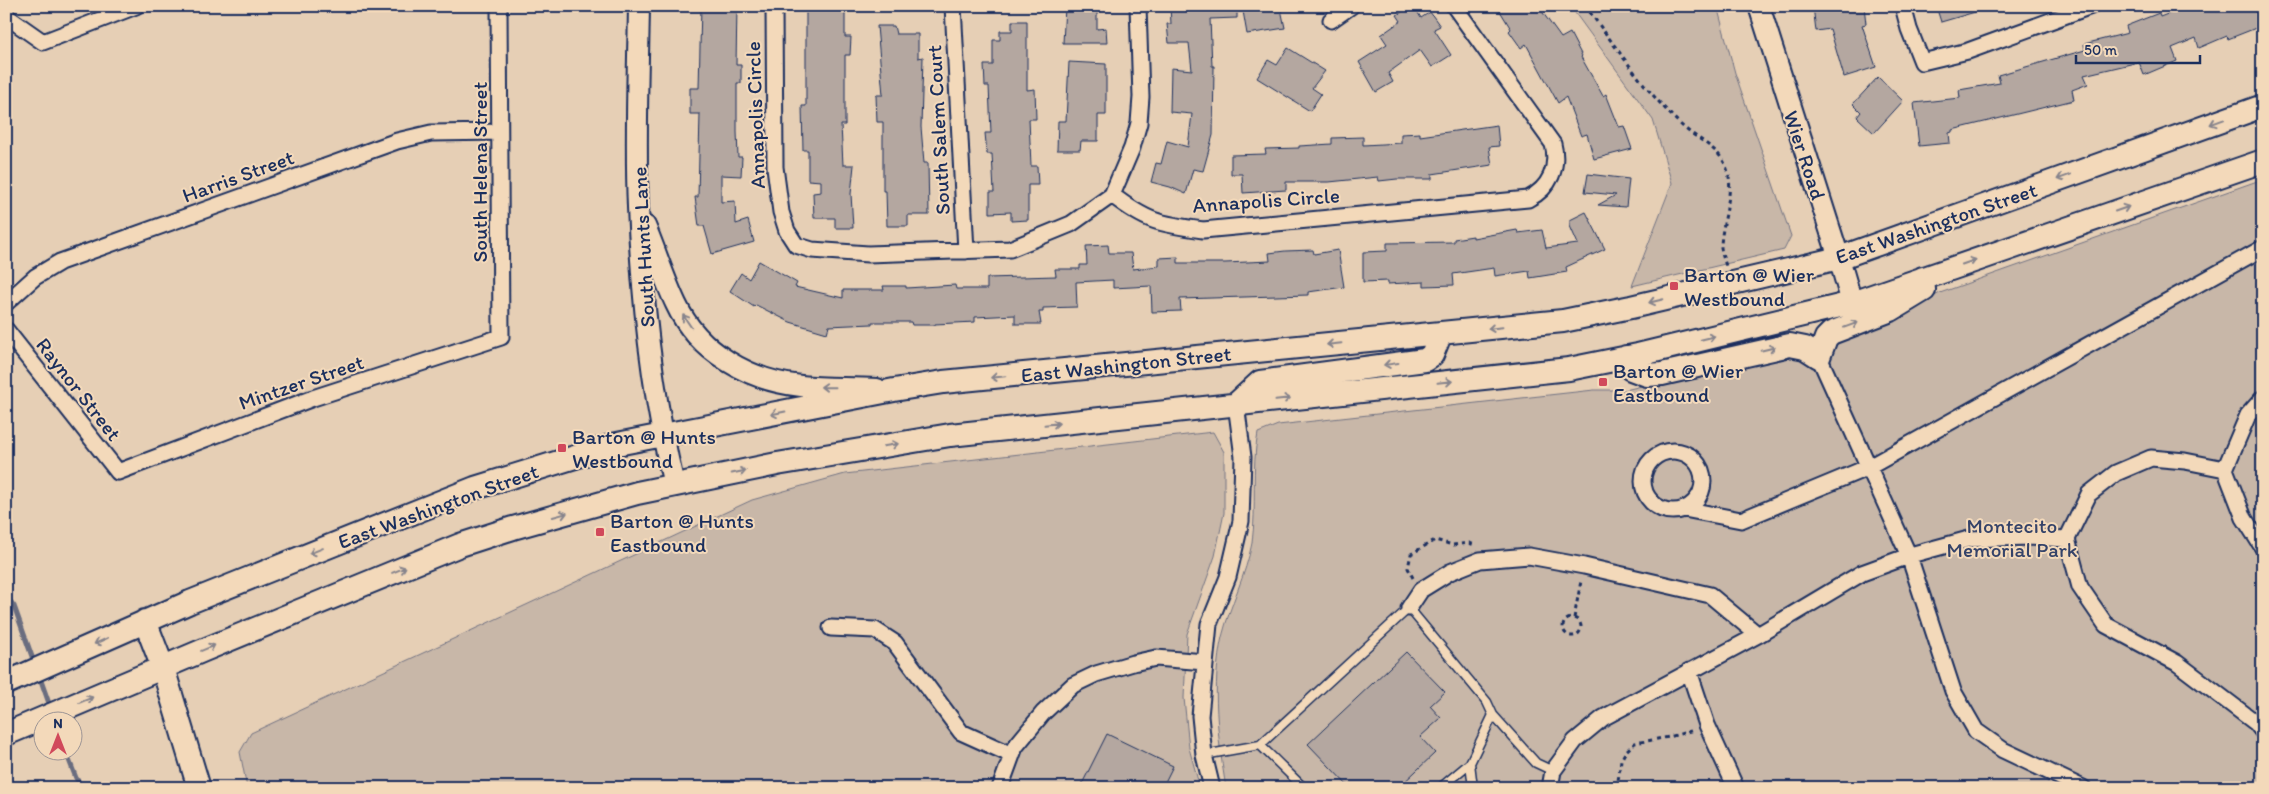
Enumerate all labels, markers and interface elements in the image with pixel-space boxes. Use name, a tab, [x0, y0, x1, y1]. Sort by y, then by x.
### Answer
scale bar	[2076, 32, 2200, 64]
street label: Annapolis Circle	[740, 41, 770, 189]
text: 50 m	[2084, 41, 2117, 59]
street label: South Salem Court	[921, 44, 955, 216]
street label: South Helena Street	[467, 81, 492, 262]
street label: Wier Road	[1779, 107, 1831, 203]
one-way arrow	[2210, 118, 2225, 127]
street label: Harris Street	[179, 144, 297, 208]
street label: South Hunts Lane	[626, 166, 660, 328]
one-way arrow	[2057, 173, 2072, 182]
street label: East Washington Street	[1832, 177, 2040, 269]
street label: Annapolis Circle	[1192, 182, 1340, 218]
one-way arrow	[2114, 203, 2130, 213]
one-way arrow	[1961, 257, 1976, 266]
place label: Barton @ Wier Westbound	[1684, 262, 1815, 311]
marker: Barton @ Wier Westbound	[1668, 280, 1680, 292]
one-way arrow	[1648, 297, 1664, 306]
one-way arrow	[682, 315, 692, 329]
one-way arrow	[1843, 320, 1859, 329]
one-way arrow	[1488, 323, 1504, 333]
street label: Raynor Street	[31, 333, 127, 446]
one-way arrow	[1699, 333, 1715, 342]
one-way arrow	[1326, 339, 1342, 349]
street label: East Washington Street	[1020, 341, 1233, 387]
one-way arrow	[1759, 344, 1775, 353]
street label: Mintzer Street	[235, 349, 367, 415]
place label: Barton @ Wier Eastbound	[1613, 358, 1744, 407]
one-way arrow	[1383, 360, 1399, 370]
one-way arrow	[990, 372, 1006, 382]
marker: Barton @ Wier Eastbound	[1597, 376, 1609, 388]
one-way arrow	[1436, 377, 1452, 387]
one-way arrow	[820, 382, 836, 391]
one-way arrow	[1275, 394, 1291, 404]
one-way arrow	[770, 408, 786, 418]
one-way arrow	[1044, 419, 1060, 428]
place label: Barton @ Hunts Westbound	[572, 424, 716, 473]
one-way arrow	[882, 439, 898, 449]
marker: Barton @ Hunts Westbound	[556, 442, 568, 454]
street label: East Washington Street	[334, 458, 542, 554]
one-way arrow	[731, 467, 747, 476]
place label: Barton @ Hunts Eastbound	[610, 508, 754, 557]
one-way arrow	[551, 509, 567, 519]
park label: Montecito Memorial Park	[1946, 513, 2078, 562]
marker: Barton @ Hunts Eastbound	[594, 526, 606, 538]
one-way arrow	[309, 547, 324, 557]
one-way arrow	[391, 565, 406, 574]
one-way arrow	[94, 636, 109, 646]
one-way arrow	[200, 643, 215, 653]
one-way arrow	[78, 695, 93, 705]
north arrow	[32, 712, 82, 762]
text: N	[53, 715, 63, 732]

